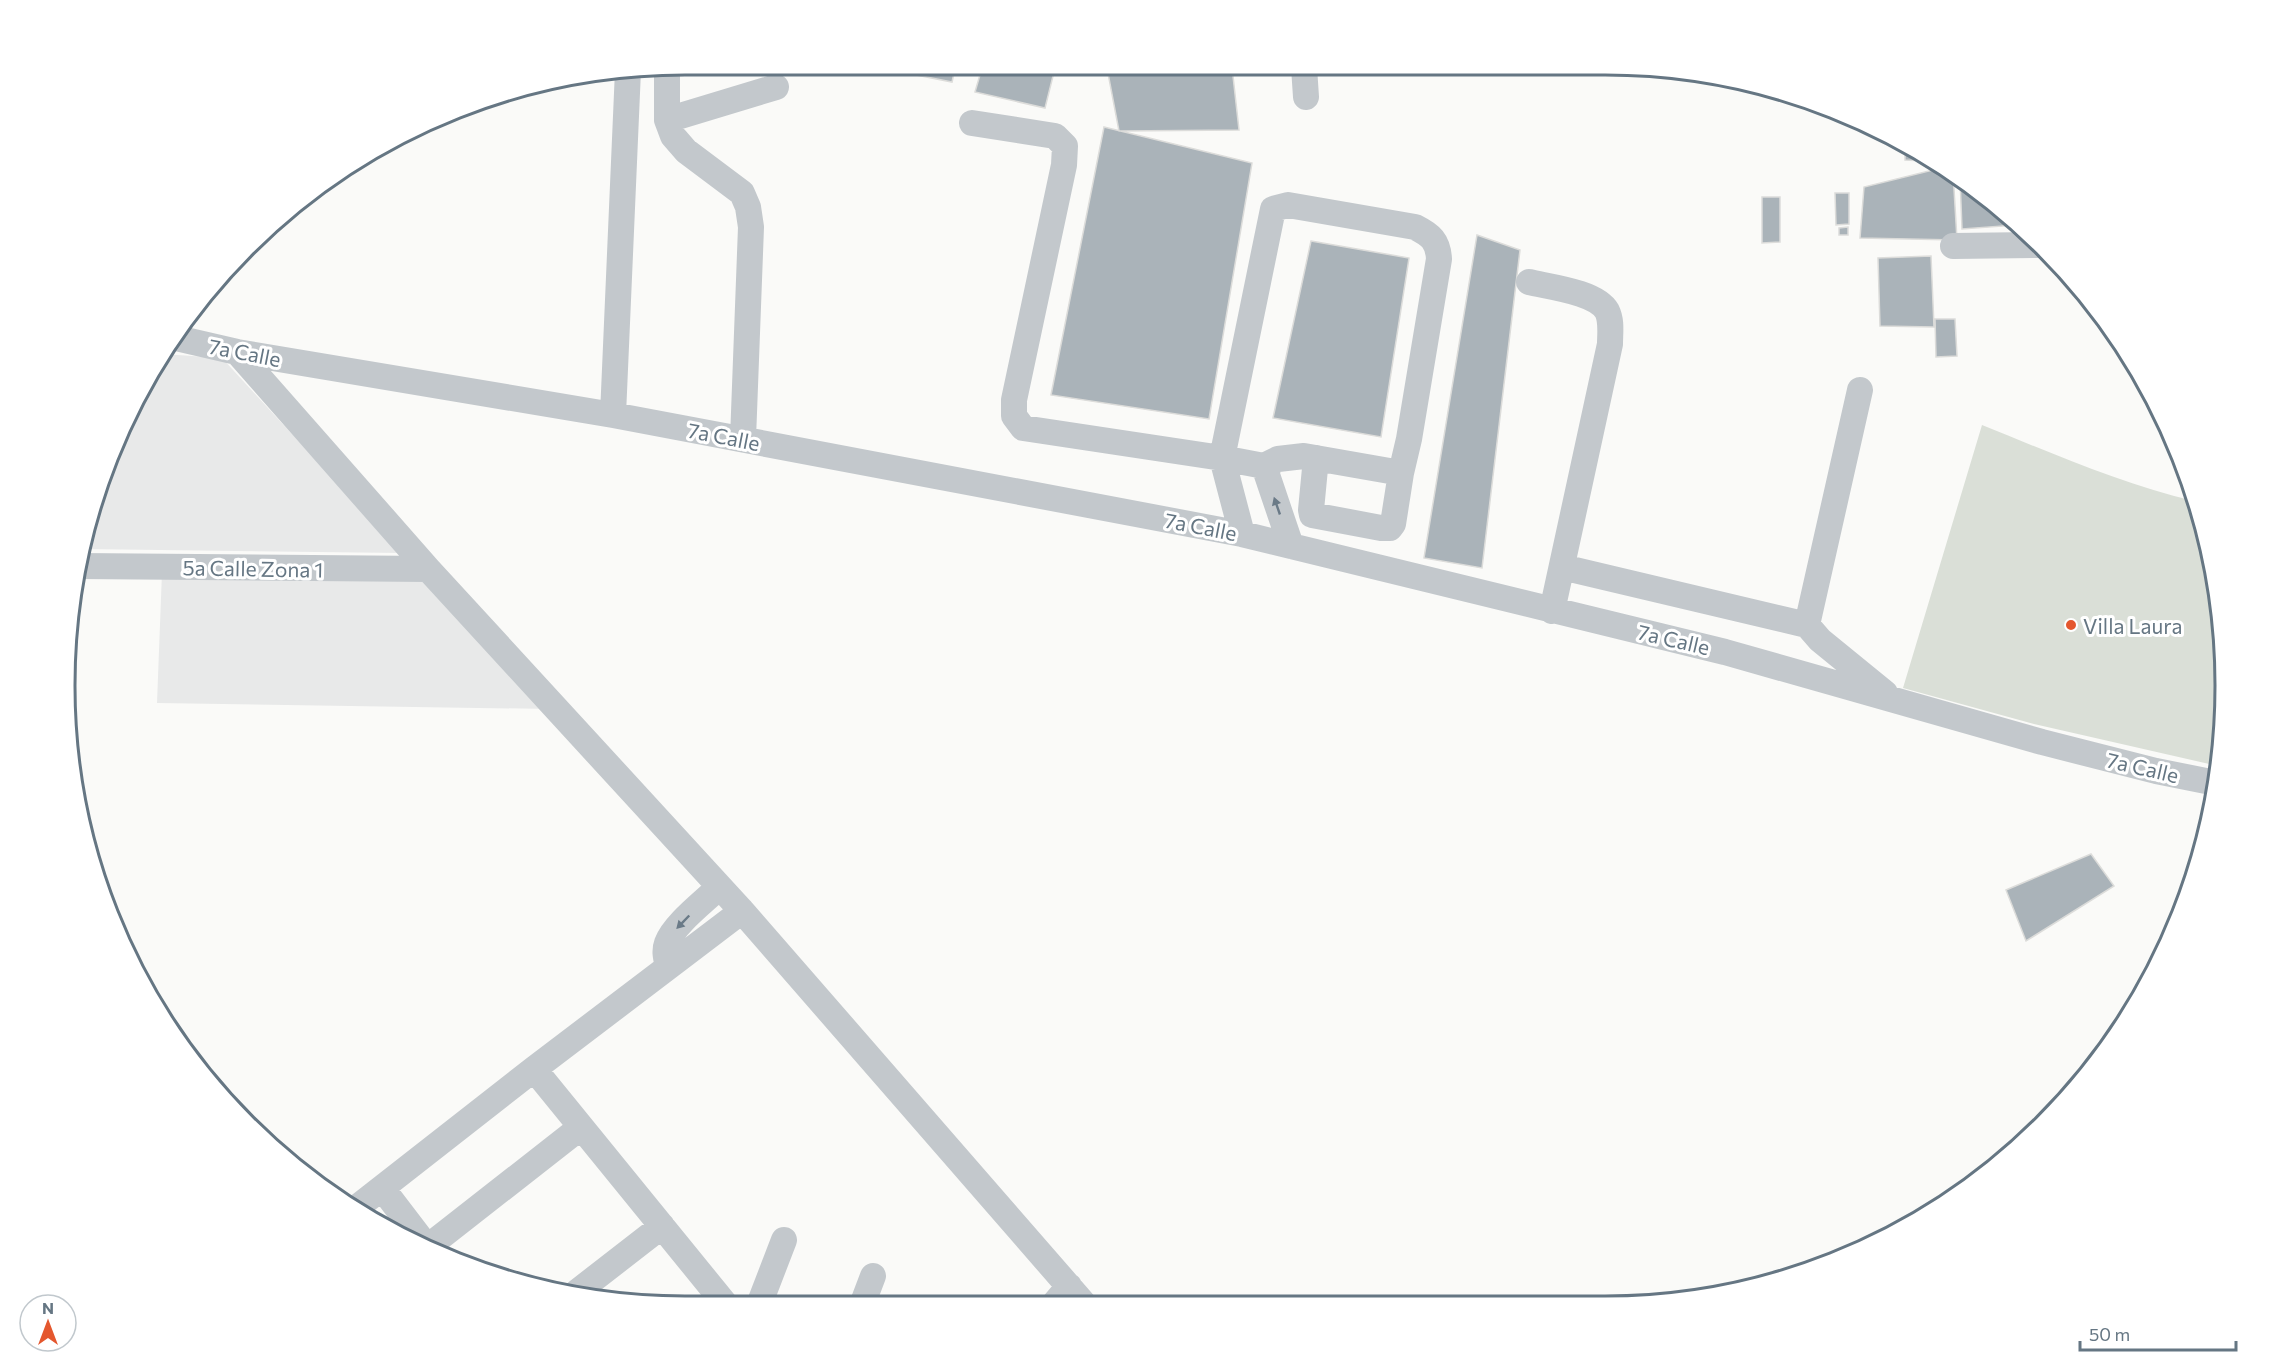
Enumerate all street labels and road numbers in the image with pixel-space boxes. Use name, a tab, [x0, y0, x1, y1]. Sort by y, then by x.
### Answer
street label: 7a Calle	[207, 333, 283, 371]
street label: 7a Calle	[686, 417, 762, 455]
street label: 7a Calle	[1163, 507, 1239, 545]
street label: 5a Calle Zona 1	[182, 554, 324, 582]
street label: 7a Calle	[1636, 619, 1712, 659]
street label: 7a Calle	[2105, 747, 2181, 787]

